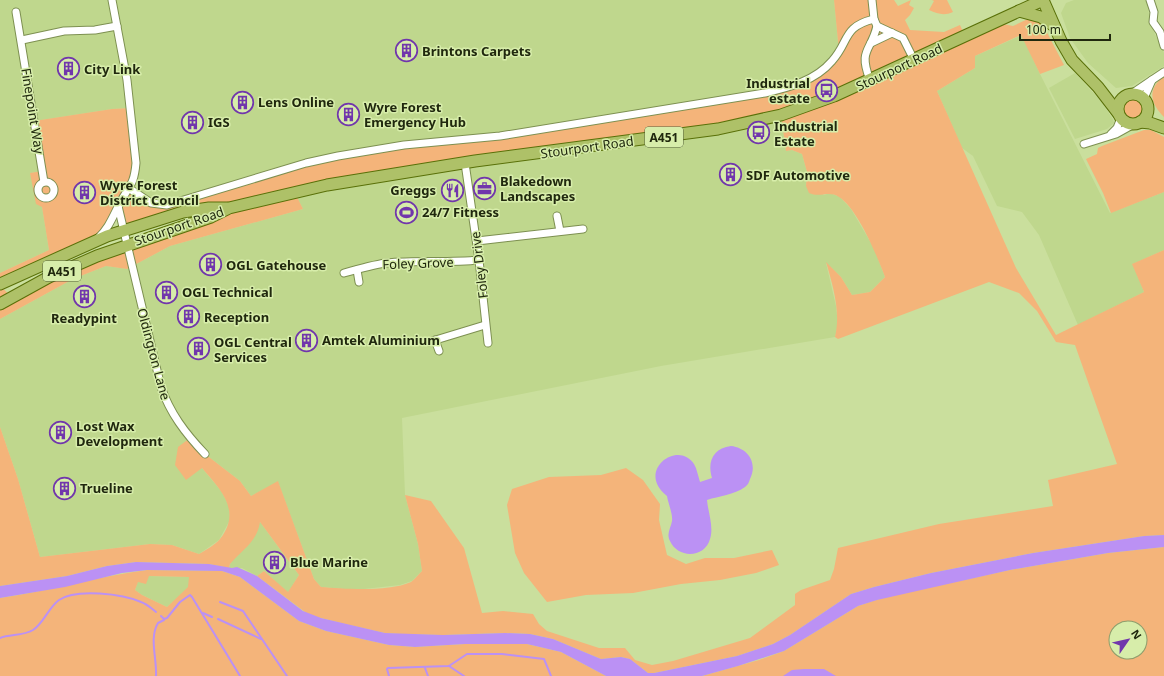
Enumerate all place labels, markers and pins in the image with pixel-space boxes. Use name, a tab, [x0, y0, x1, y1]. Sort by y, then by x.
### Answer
building icon: Brintons Carpets	[393, 38, 419, 64]
place label: Brintons Carpets	[422, 42, 531, 60]
building icon: City Link	[56, 56, 82, 82]
place label: City Link	[84, 60, 141, 78]
place label: Industrial estate	[746, 74, 810, 107]
bus stop icon: Industrial estate	[813, 77, 839, 103]
building icon: Lens Online	[230, 89, 256, 115]
place label: Lens Online	[258, 93, 334, 111]
place label: Wyre Forest Emergency Hub	[364, 98, 466, 131]
building icon: Wyre Forest Emergency Hub	[335, 101, 361, 127]
building icon: IGS	[179, 109, 205, 135]
place label: IGS	[208, 113, 230, 131]
place label: Industrial Estate	[774, 117, 838, 150]
bus stop icon: Industrial Estate	[746, 120, 772, 146]
building icon: SDF Automotive	[717, 162, 743, 188]
place label: SDF Automotive	[746, 166, 850, 184]
place label: Blakedown Landscapes	[500, 172, 575, 205]
office icon: Blakedown Landscapes	[472, 175, 498, 201]
place label: Wyre Forest District Council	[100, 176, 199, 209]
restaurant icon: Greggs	[439, 177, 465, 203]
building icon: Wyre Forest District Council	[71, 179, 97, 205]
place label: Greggs	[390, 181, 436, 199]
sports icon: 24/7 Fitness	[394, 199, 420, 225]
place label: 24/7 Fitness	[422, 203, 499, 221]
building icon: OGL Gatehouse	[198, 252, 224, 278]
place label: OGL Gatehouse	[226, 256, 326, 274]
building icon: OGL Technical	[153, 279, 179, 305]
building icon: Readypint	[71, 283, 97, 309]
place label: OGL Technical	[182, 283, 273, 301]
building icon: Reception	[176, 304, 202, 330]
place label: Reception	[204, 308, 269, 326]
place label: Readypint	[51, 309, 117, 327]
building icon: Amtek Aluminium	[294, 327, 320, 353]
place label: Amtek Aluminium	[322, 331, 440, 349]
place label: OGL Central Services	[214, 333, 292, 366]
building icon: OGL Central Services	[186, 336, 212, 362]
place label: Lost Wax Development	[76, 417, 163, 450]
building icon: Lost Wax Development	[48, 420, 74, 446]
building icon: Trueline	[52, 475, 78, 501]
place label: Trueline	[80, 479, 133, 497]
building icon: Blue Marine	[261, 549, 287, 575]
place label: Blue Marine	[290, 553, 368, 571]

